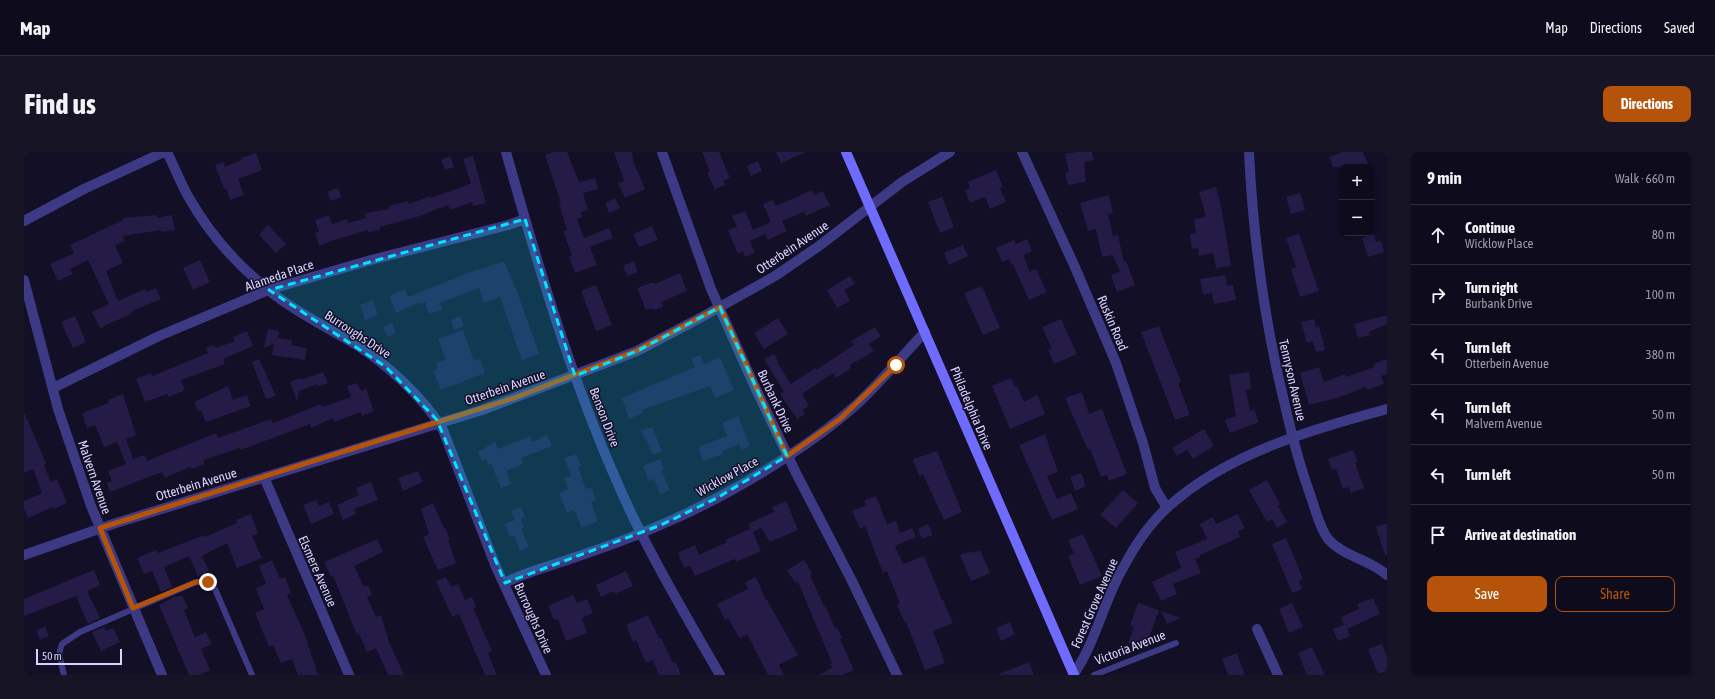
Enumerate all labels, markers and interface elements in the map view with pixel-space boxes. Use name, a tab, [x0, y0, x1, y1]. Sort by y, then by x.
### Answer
text: Map	[20, 17, 51, 39]
text: Map	[1545, 20, 1568, 36]
text: Directions	[1590, 20, 1642, 36]
text: Saved	[1664, 20, 1695, 36]
button: Directions	[1603, 86, 1691, 122]
text: Find us	[24, 88, 96, 120]
map controls	[1339, 164, 1375, 236]
button: +	[1339, 164, 1375, 200]
text: 9 min	[1427, 168, 1462, 188]
text: Walk · 660 m	[1615, 171, 1675, 186]
button: −	[1339, 200, 1375, 236]
street label: Otterbein Avenue	[753, 218, 831, 277]
text: Continue	[1465, 219, 1515, 236]
icon: ahead	[1427, 224, 1449, 246]
text: 80 m	[1652, 227, 1675, 242]
text: Wicklow Place	[1465, 236, 1533, 251]
street label: Alameda Place	[243, 257, 316, 294]
text: Turn right	[1465, 279, 1518, 296]
icon: right	[1427, 284, 1449, 306]
text: 100 m	[1646, 287, 1675, 302]
street label: Ruskin Road	[1094, 293, 1131, 353]
text: Burbank Drive	[1465, 296, 1533, 311]
street label: Burroughs Drive	[322, 307, 394, 361]
street label: Tennyson Avenue	[1276, 338, 1309, 423]
text: Turn left	[1465, 339, 1511, 356]
icon: left	[1427, 344, 1449, 366]
text: 380 m	[1646, 347, 1675, 362]
route start	[887, 356, 905, 374]
text: Otterbein Avenue	[1465, 356, 1549, 371]
street label: Philadelphia Drive	[947, 364, 996, 452]
street label: Otterbein Avenue	[463, 367, 547, 408]
street label: Burbank Drive	[754, 367, 797, 435]
street label: Benson Drive	[586, 385, 623, 449]
text: Turn left	[1465, 399, 1511, 416]
icon: left	[1427, 404, 1449, 426]
text: 50 m	[1652, 407, 1675, 422]
text: Malvern Avenue	[1465, 416, 1542, 431]
street label: Malvern Avenue	[75, 438, 114, 516]
street label: Wicklow Place	[694, 453, 761, 500]
icon: left	[1427, 464, 1449, 486]
street label: Otterbein Avenue	[154, 465, 239, 504]
text: Turn left	[1465, 466, 1511, 483]
text: 50 m	[1652, 467, 1675, 482]
icon: arrive	[1427, 524, 1449, 546]
text: Arrive at destination	[1465, 526, 1576, 543]
street label: Elsmere Avenue	[295, 533, 340, 609]
street label: Forest Grove Avenue	[1068, 556, 1121, 650]
route end	[199, 573, 217, 591]
button: Save	[1427, 576, 1547, 612]
button: Share	[1555, 576, 1675, 612]
street label: Burroughs Drive	[511, 580, 556, 656]
street label: Victoria Avenue	[1093, 627, 1168, 668]
scale bar	[36, 647, 122, 666]
text: 50 m	[42, 650, 62, 662]

